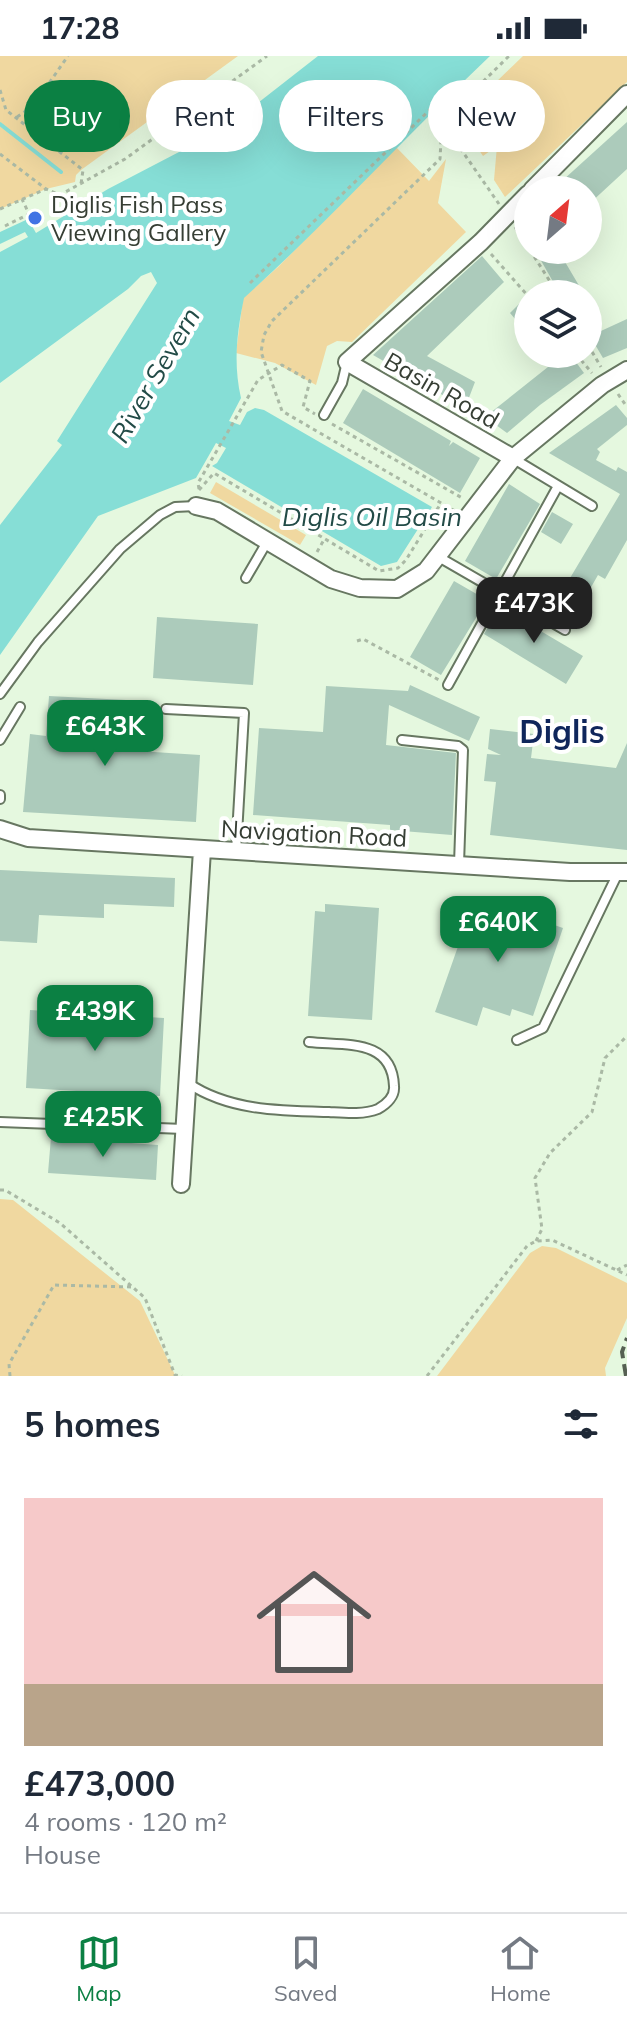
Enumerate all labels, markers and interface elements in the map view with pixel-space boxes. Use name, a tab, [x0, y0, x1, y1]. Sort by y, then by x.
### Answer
text: 17:28	[40, 9, 119, 47]
chip: Buy	[24, 80, 130, 152]
chip: Rent	[146, 80, 263, 152]
chip: Filters	[279, 80, 412, 152]
chip: New	[428, 80, 545, 152]
north arrow	[514, 176, 602, 264]
map controls	[514, 176, 602, 368]
place label: Diglis Fish Pass Viewing Gallery	[51, 189, 227, 247]
marker: Diglis Fish Pass Viewing Gallery	[26, 209, 44, 227]
button: layers	[514, 280, 602, 368]
water label: River Severn	[103, 301, 207, 449]
street label: Basin Road	[379, 345, 505, 435]
water label: Diglis Oil Basin	[282, 500, 462, 533]
pin: £473K	[478, 577, 590, 645]
text: £473K	[494, 586, 574, 619]
pin: £643K	[49, 700, 161, 768]
text: £643K	[65, 709, 145, 742]
district label: Diglis	[519, 711, 605, 751]
street label: Navigation Road	[220, 813, 408, 853]
pin: £640K	[442, 896, 554, 964]
text: £640K	[458, 905, 538, 938]
pin: £439K	[39, 985, 151, 1053]
text: £439K	[55, 994, 135, 1027]
pin: £425K	[47, 1091, 159, 1159]
text: £425K	[63, 1100, 143, 1133]
icon: filters	[559, 1402, 603, 1446]
text: 5 homes	[24, 1403, 161, 1446]
icon: home	[242, 1550, 386, 1694]
text: £473,000	[24, 1762, 175, 1805]
text: 4 rooms · 120 m²	[24, 1805, 227, 1838]
text: House	[24, 1838, 101, 1871]
tab: Map	[76, 1931, 122, 2007]
tab: Saved	[274, 1931, 338, 2007]
tab: Home	[490, 1931, 551, 2007]

